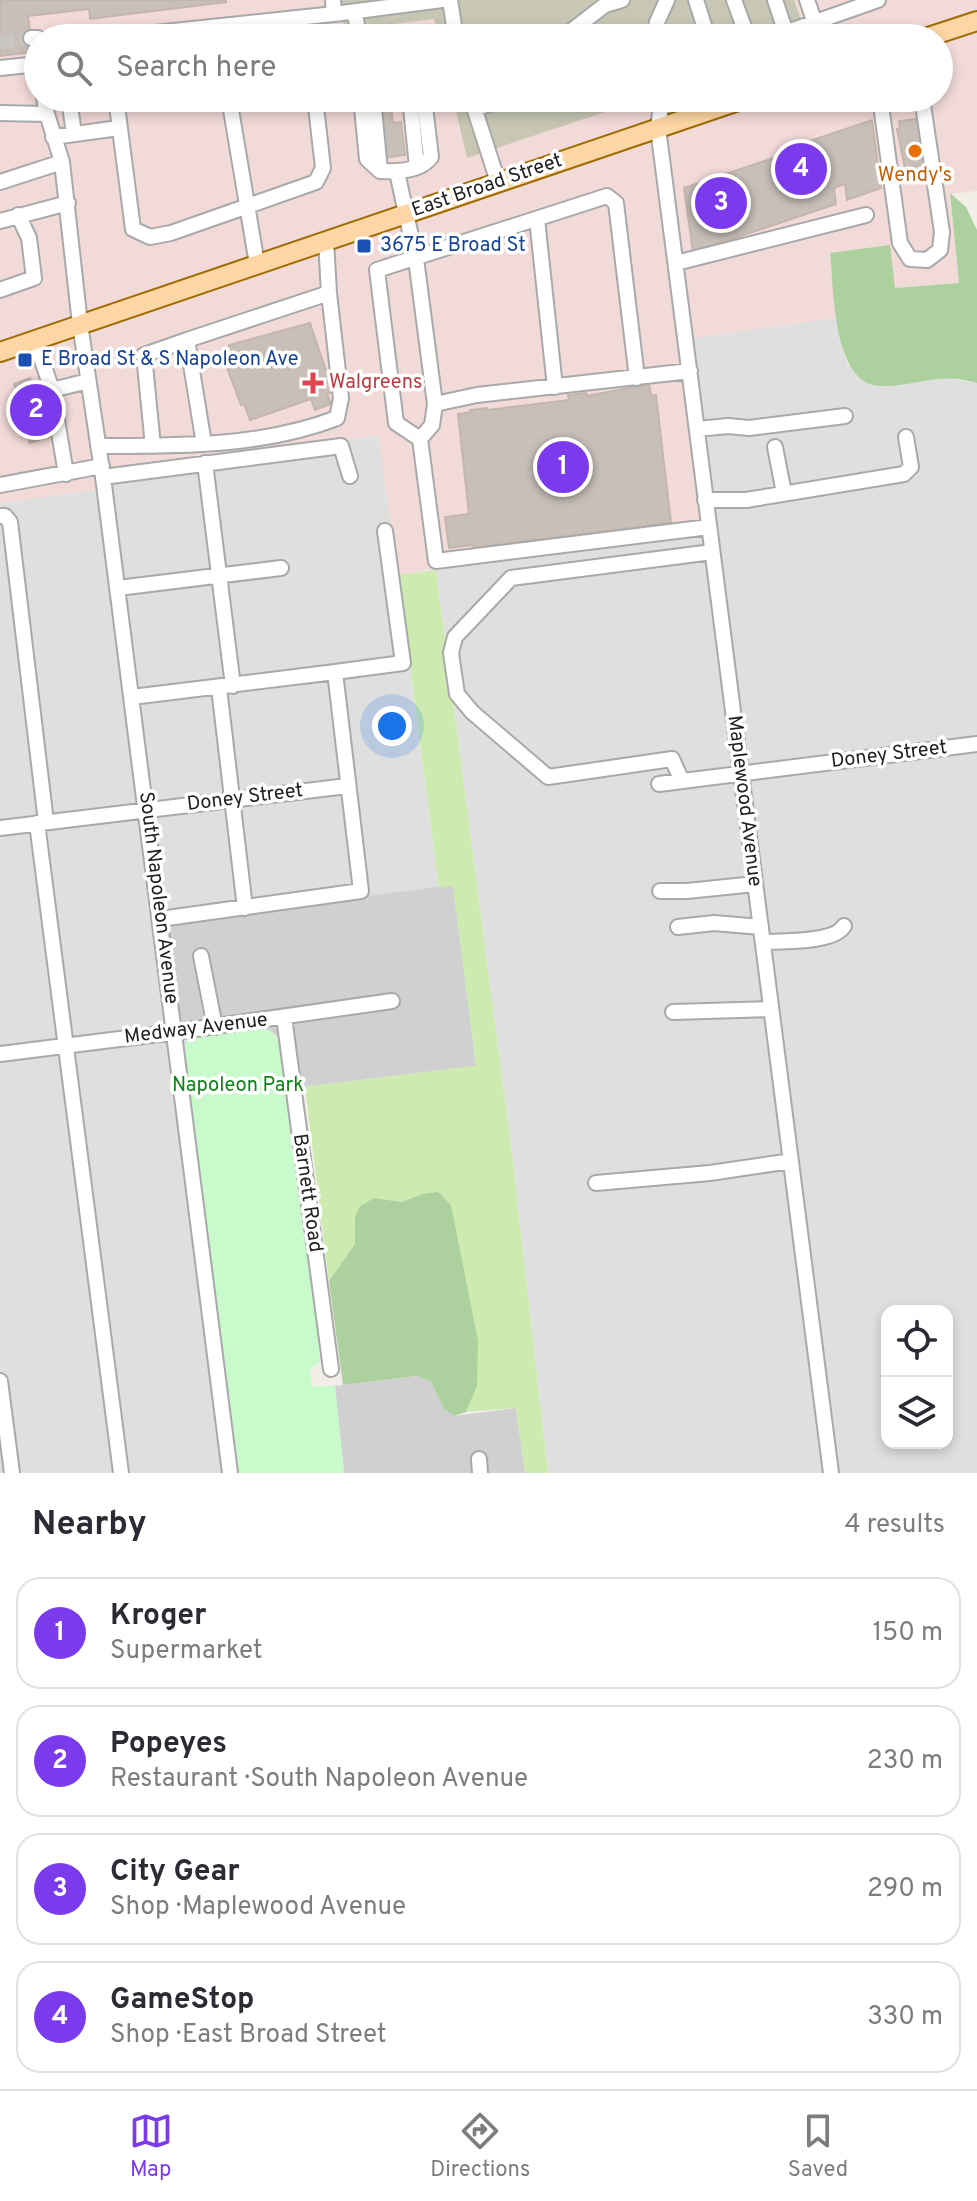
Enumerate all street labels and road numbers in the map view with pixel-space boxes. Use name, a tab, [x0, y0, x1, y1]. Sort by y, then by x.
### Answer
street label: East Broad Street	[408, 148, 566, 224]
street label: Maplewood Avenue	[721, 714, 767, 888]
street label: Doney Street	[829, 735, 949, 775]
street label: Doney Street	[185, 778, 305, 818]
street label: South Napoleon Avenue	[132, 790, 184, 1006]
street label: Medway Avenue	[123, 1007, 269, 1051]
street label: Barnett Road	[286, 1132, 328, 1254]

